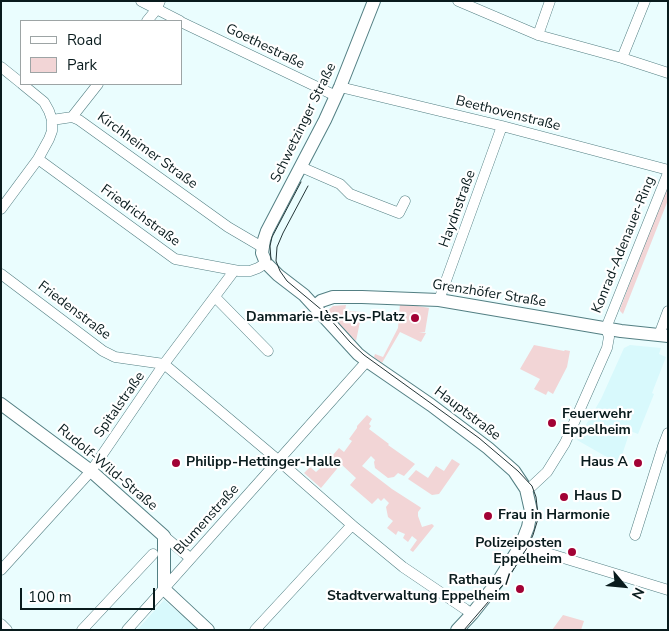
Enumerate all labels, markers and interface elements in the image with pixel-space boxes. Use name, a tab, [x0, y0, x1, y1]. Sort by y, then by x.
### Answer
legend	[20, 20, 182, 85]
street label: Goethestraße	[223, 21, 307, 73]
text: Road	[67, 30, 102, 50]
text: Park	[67, 55, 97, 75]
street label: Schwetzinger Straße	[268, 61, 340, 185]
street label: Beethovenstraße	[454, 93, 562, 135]
street label: Kirchheimer Straße	[94, 109, 200, 193]
street label: Haydnstraße	[436, 168, 480, 250]
street label: Konrad-Adenauer-Ring	[589, 174, 659, 316]
street label: Friedrichstraße	[97, 182, 183, 250]
street label: Grenzhöfer Straße	[431, 277, 547, 311]
street label: Friedenstraße	[34, 278, 114, 344]
place label: Dammarie-lès-Lys-Platz	[246, 310, 405, 326]
marker: Dammarie-lès-Lys-Platz	[409, 312, 421, 324]
street label: Spitalstraße	[91, 369, 149, 441]
street label: Hauptstraße	[430, 384, 504, 444]
place label: Feuerwehr Eppelheim	[562, 407, 632, 440]
marker: Feuerwehr Eppelheim	[546, 417, 558, 429]
street label: Rudolf-Wild-Straße	[54, 421, 160, 515]
place label: Philipp-Hettinger-Halle	[186, 455, 341, 471]
place label: Haus A	[580, 455, 628, 471]
marker: Philipp-Hettinger-Halle	[170, 457, 182, 469]
marker: Haus A	[632, 457, 644, 469]
street label: Blumenstraße	[171, 481, 243, 559]
place label: Haus D	[574, 489, 622, 505]
marker: Haus D	[558, 491, 570, 503]
place label: Frau in Harmonie	[498, 508, 610, 524]
marker: Frau in Harmonie	[482, 510, 494, 522]
place label: Polizeiposten Eppelheim	[475, 536, 562, 568]
marker: Polizeiposten Eppelheim	[566, 546, 578, 558]
north arrow	[599, 561, 649, 611]
place label: Rathaus / Stadtverwaltung Eppelheim	[327, 573, 510, 606]
scale bar	[22, 578, 158, 610]
marker: Rathaus / Stadtverwaltung Eppelheim	[514, 583, 526, 595]
text: N	[627, 584, 649, 602]
text: 100 m	[28, 587, 72, 607]

